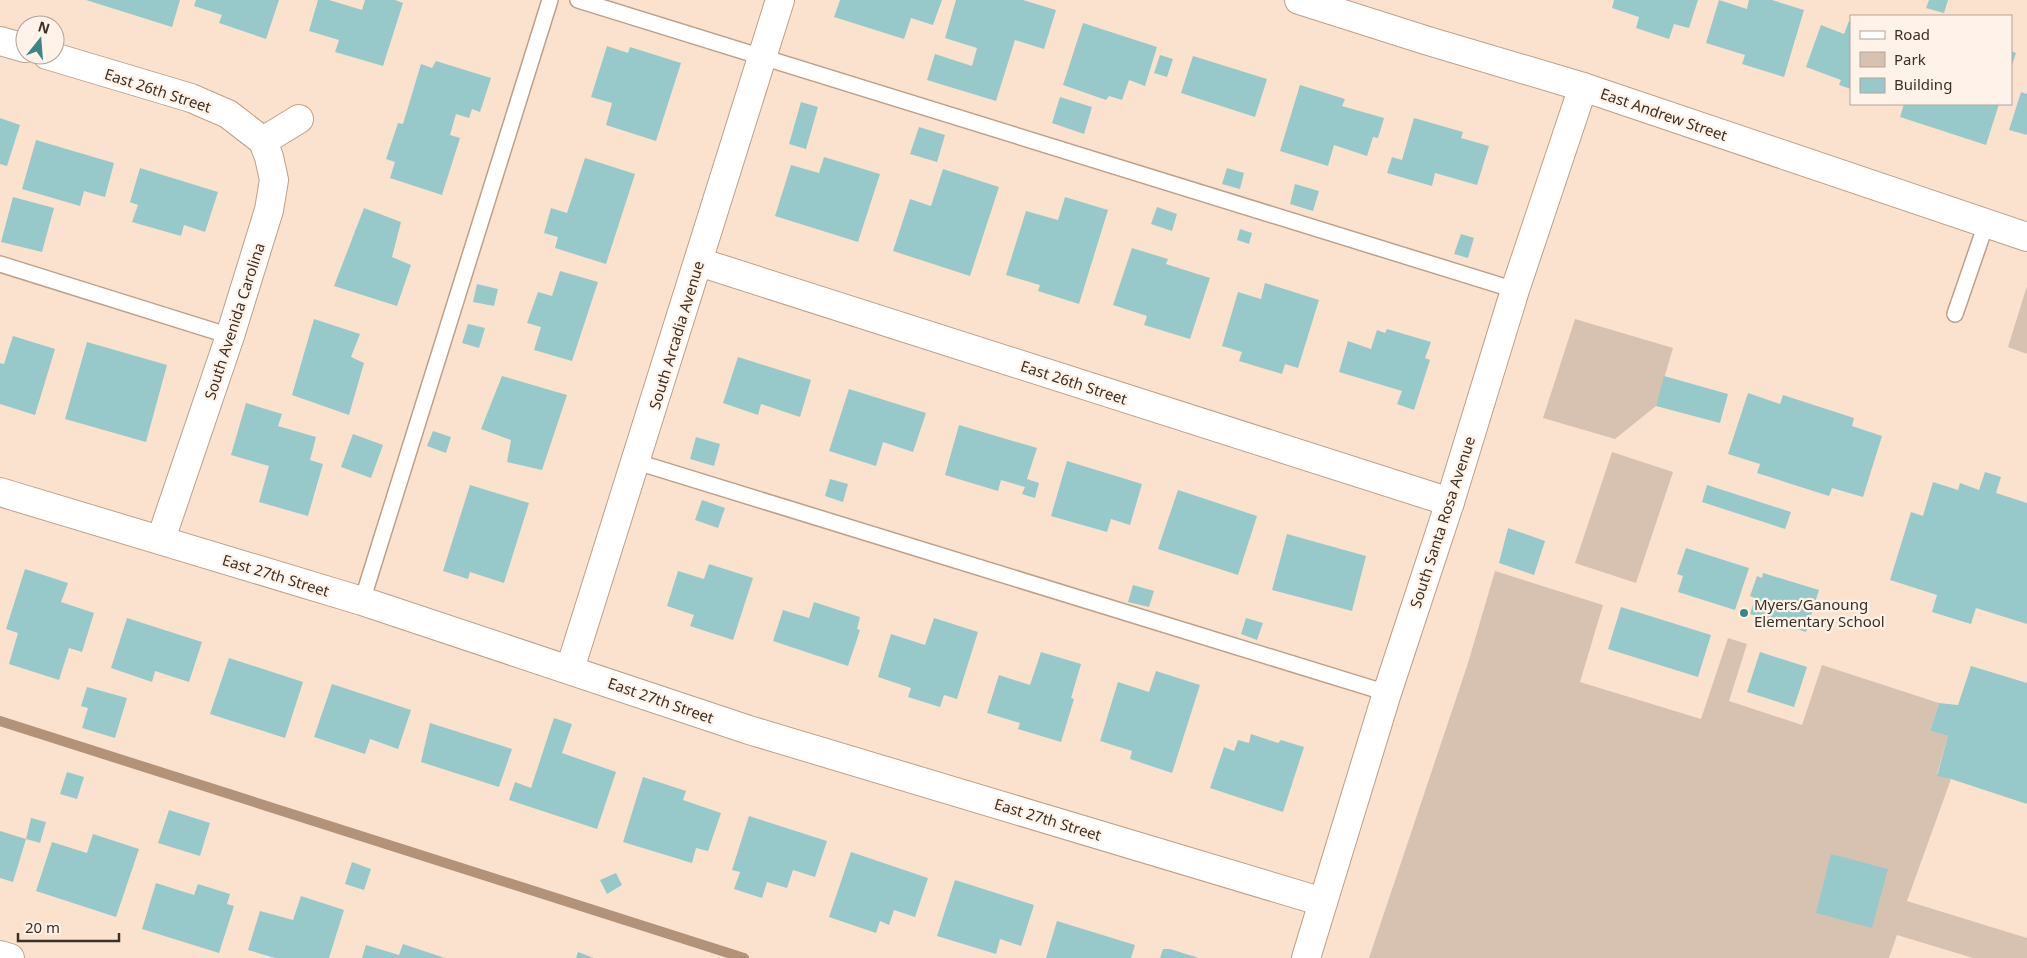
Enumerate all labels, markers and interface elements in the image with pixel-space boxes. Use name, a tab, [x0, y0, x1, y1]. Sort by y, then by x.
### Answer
north arrow	[15, 15, 65, 65]
legend	[1850, 15, 2012, 105]
text: N	[36, 16, 52, 38]
text: Road	[1894, 24, 1930, 44]
text: Park	[1894, 49, 1926, 69]
street label: East 26th Street	[102, 63, 214, 117]
text: Building	[1894, 74, 1952, 94]
street label: East Andrew Street	[1598, 83, 1731, 145]
street label: South Avenida Carolina	[199, 240, 269, 402]
street label: South Arcadia Avenue	[644, 258, 708, 412]
street label: East 26th Street	[1018, 355, 1130, 409]
street label: South Santa Rosa Avenue	[1405, 434, 1479, 610]
street label: East 27th Street	[220, 549, 332, 601]
place label: Myers/Ganoung Elementary School	[1754, 594, 1885, 631]
marker: Myers/Ganoung Elementary School	[1738, 607, 1750, 619]
street label: East 27th Street	[605, 672, 717, 728]
street label: East 27th Street	[992, 793, 1104, 845]
scale bar	[18, 910, 119, 942]
text: 20 m	[25, 917, 60, 937]

